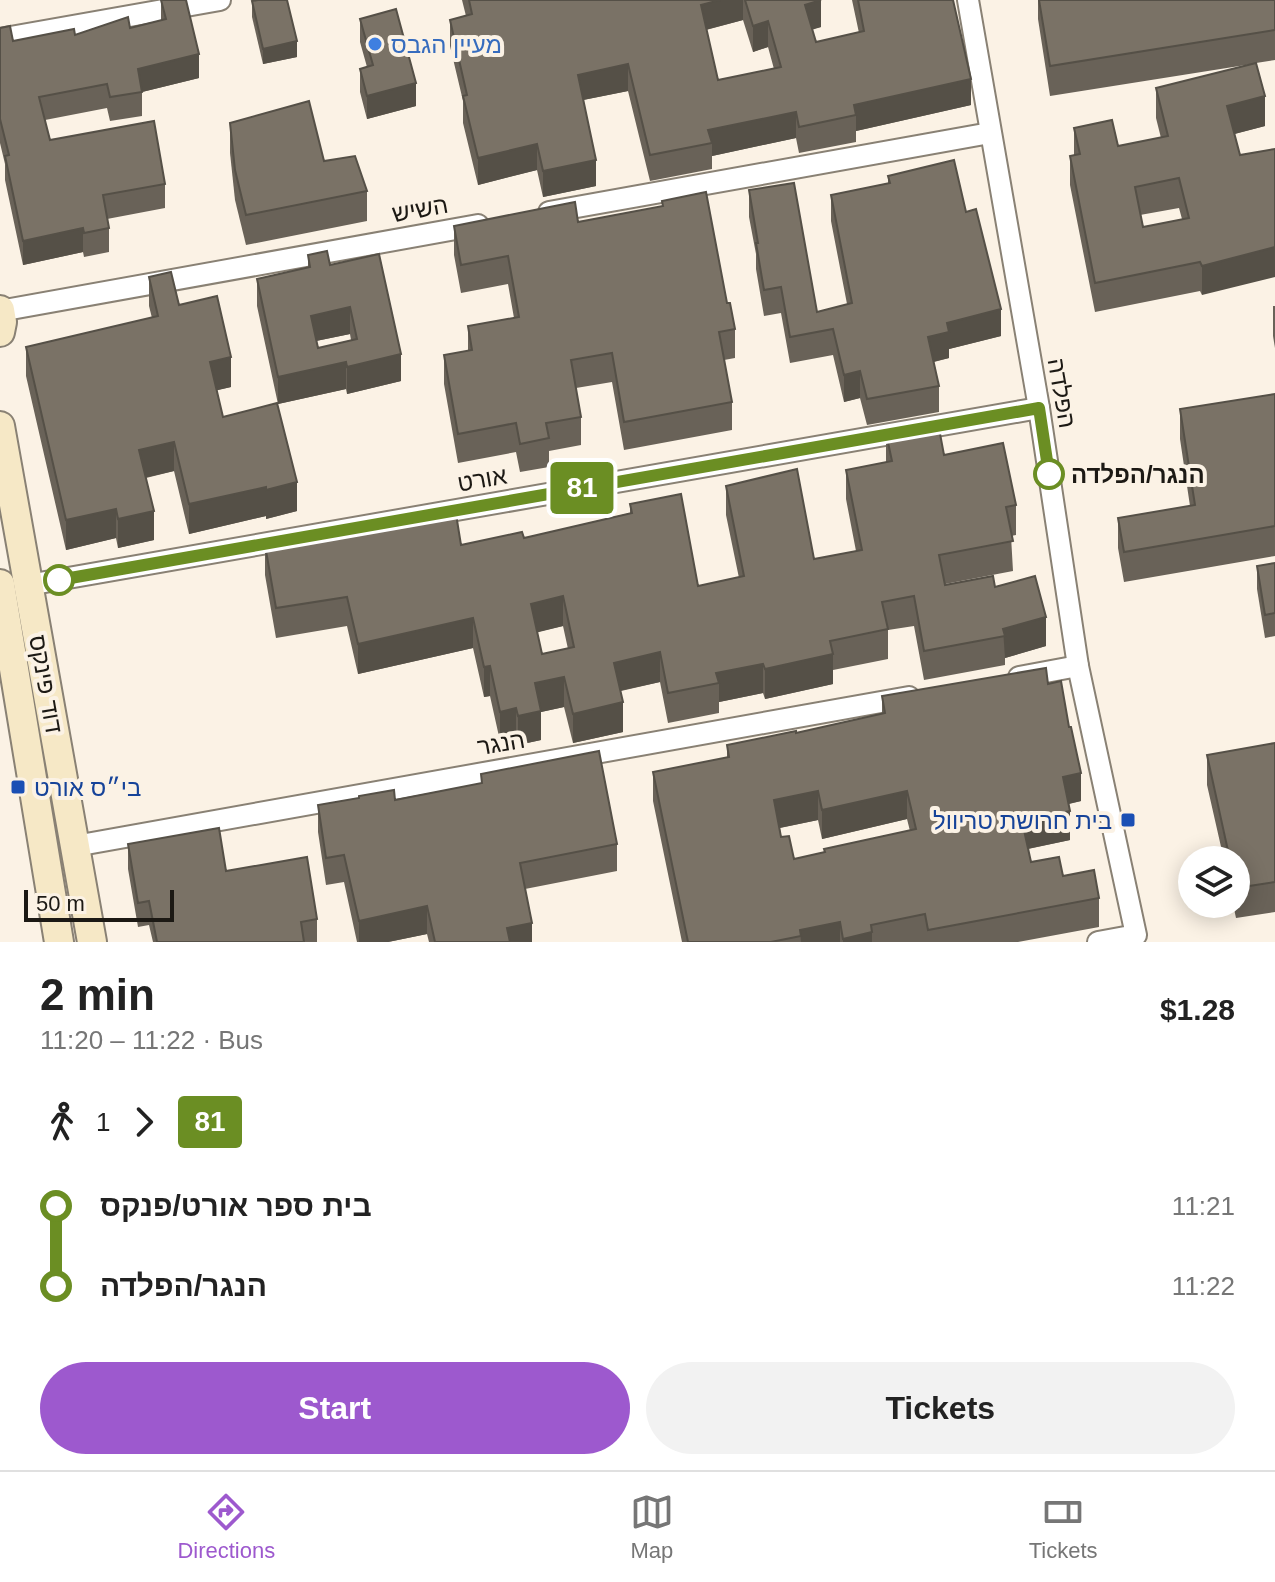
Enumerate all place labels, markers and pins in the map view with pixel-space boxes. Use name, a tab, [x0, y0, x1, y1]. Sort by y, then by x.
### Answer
place label: מעיין הגבס	[391, 31, 502, 58]
marker: מעיין הגבס	[366, 35, 384, 53]
marker: הנגר/הפלדה	[1034, 459, 1064, 489]
place label: הנגר/הפלדה	[1071, 461, 1205, 488]
unlabelled marker	[44, 565, 74, 595]
place label: בי״ס אורט	[34, 774, 141, 801]
marker: בי״ס אורט	[9, 778, 27, 796]
place label: בית חרושת טריוול	[933, 807, 1112, 834]
marker: בית חרושת טריוול	[1119, 811, 1137, 829]

